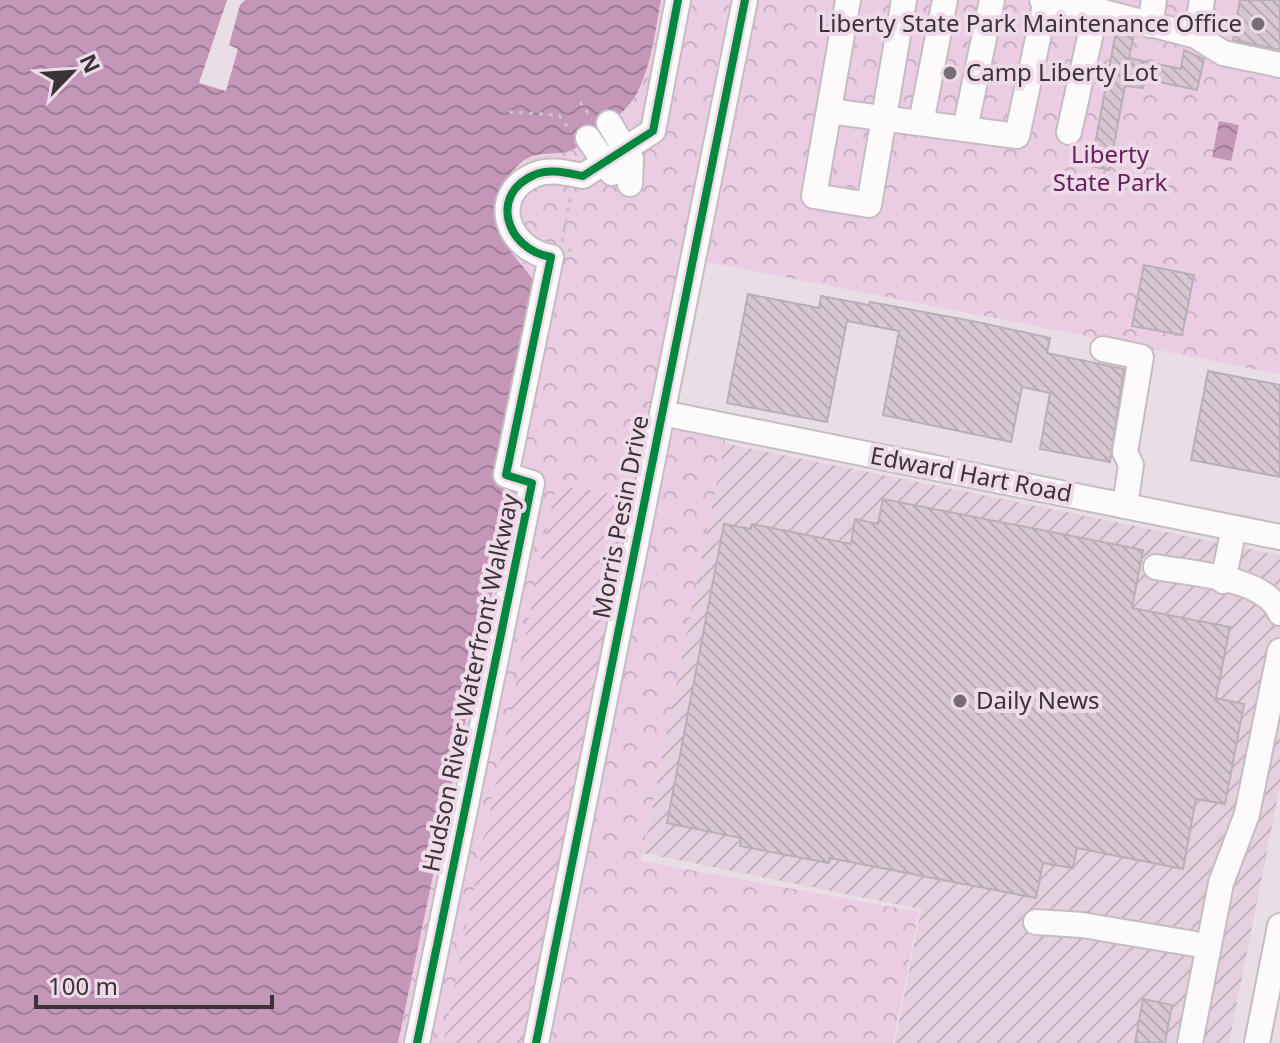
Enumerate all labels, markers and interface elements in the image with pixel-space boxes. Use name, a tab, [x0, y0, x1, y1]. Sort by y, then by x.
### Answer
place label: Liberty State Park Maintenance Office	[818, 6, 1242, 39]
marker: Liberty State Park Maintenance Office	[1249, 15, 1267, 33]
north arrow	[32, 32, 112, 112]
text: N	[74, 49, 108, 78]
place label: Camp Liberty Lot	[966, 55, 1158, 88]
marker: Camp Liberty Lot	[941, 64, 959, 82]
park label: Liberty State Park	[1053, 137, 1167, 198]
street label: Morris Pesin Drive	[584, 412, 655, 621]
street label: Edward Hart Road	[868, 438, 1075, 509]
street label: Hudson River Waterfront Walkway	[413, 490, 526, 875]
place label: Daily News	[976, 683, 1100, 716]
marker: Daily News	[951, 692, 969, 710]
scale bar	[36, 959, 272, 1009]
text: 100 m	[48, 969, 118, 1002]

